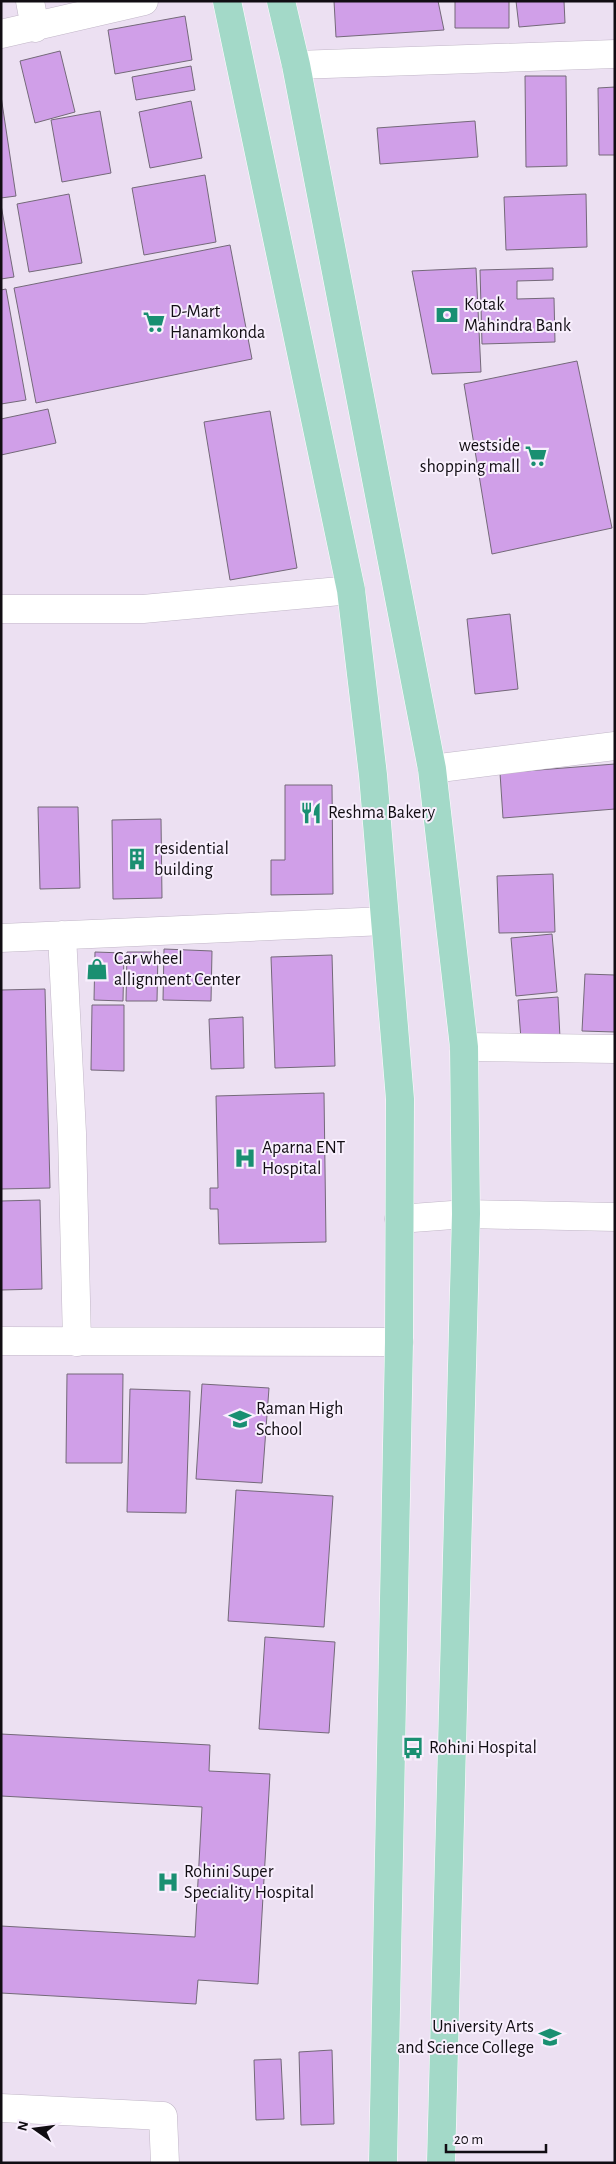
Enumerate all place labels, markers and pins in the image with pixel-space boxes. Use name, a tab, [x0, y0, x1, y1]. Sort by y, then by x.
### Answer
place label: Kotak Mahindra Bank	[464, 296, 572, 335]
bank icon: Kotak Mahindra Bank	[434, 302, 460, 328]
place label: D-Mart Hanamkonda	[170, 303, 265, 342]
supermarket icon: D-Mart Hanamkonda	[141, 309, 167, 335]
place label: westside shopping mall	[420, 437, 520, 476]
supermarket icon: westside shopping mall	[523, 443, 549, 469]
restaurant icon: Reshma Bakery	[298, 800, 324, 826]
place label: Reshma Bakery	[328, 804, 435, 822]
place label: residential building	[154, 840, 229, 879]
building icon: residential building	[124, 846, 150, 872]
place label: Car wheel allignment Center	[114, 950, 241, 989]
shop icon: Car wheel allignment Center	[84, 956, 110, 982]
place label: Aparna ENT Hospital	[262, 1139, 345, 1178]
hospital icon: Aparna ENT Hospital	[232, 1145, 258, 1171]
place label: Raman High School	[256, 1400, 343, 1439]
school or university icon: Raman High School	[227, 1406, 253, 1432]
bus stop icon: Rohini Hospital	[400, 1735, 426, 1761]
place label: Rohini Hospital	[429, 1739, 537, 1757]
place label: Rohini Super Speciality Hospital	[184, 1863, 314, 1902]
hospital icon: Rohini Super Speciality Hospital	[155, 1869, 181, 1895]
place label: University Arts and Science College	[397, 2018, 534, 2057]
school or university icon: University Arts and Science College	[537, 2024, 563, 2050]

